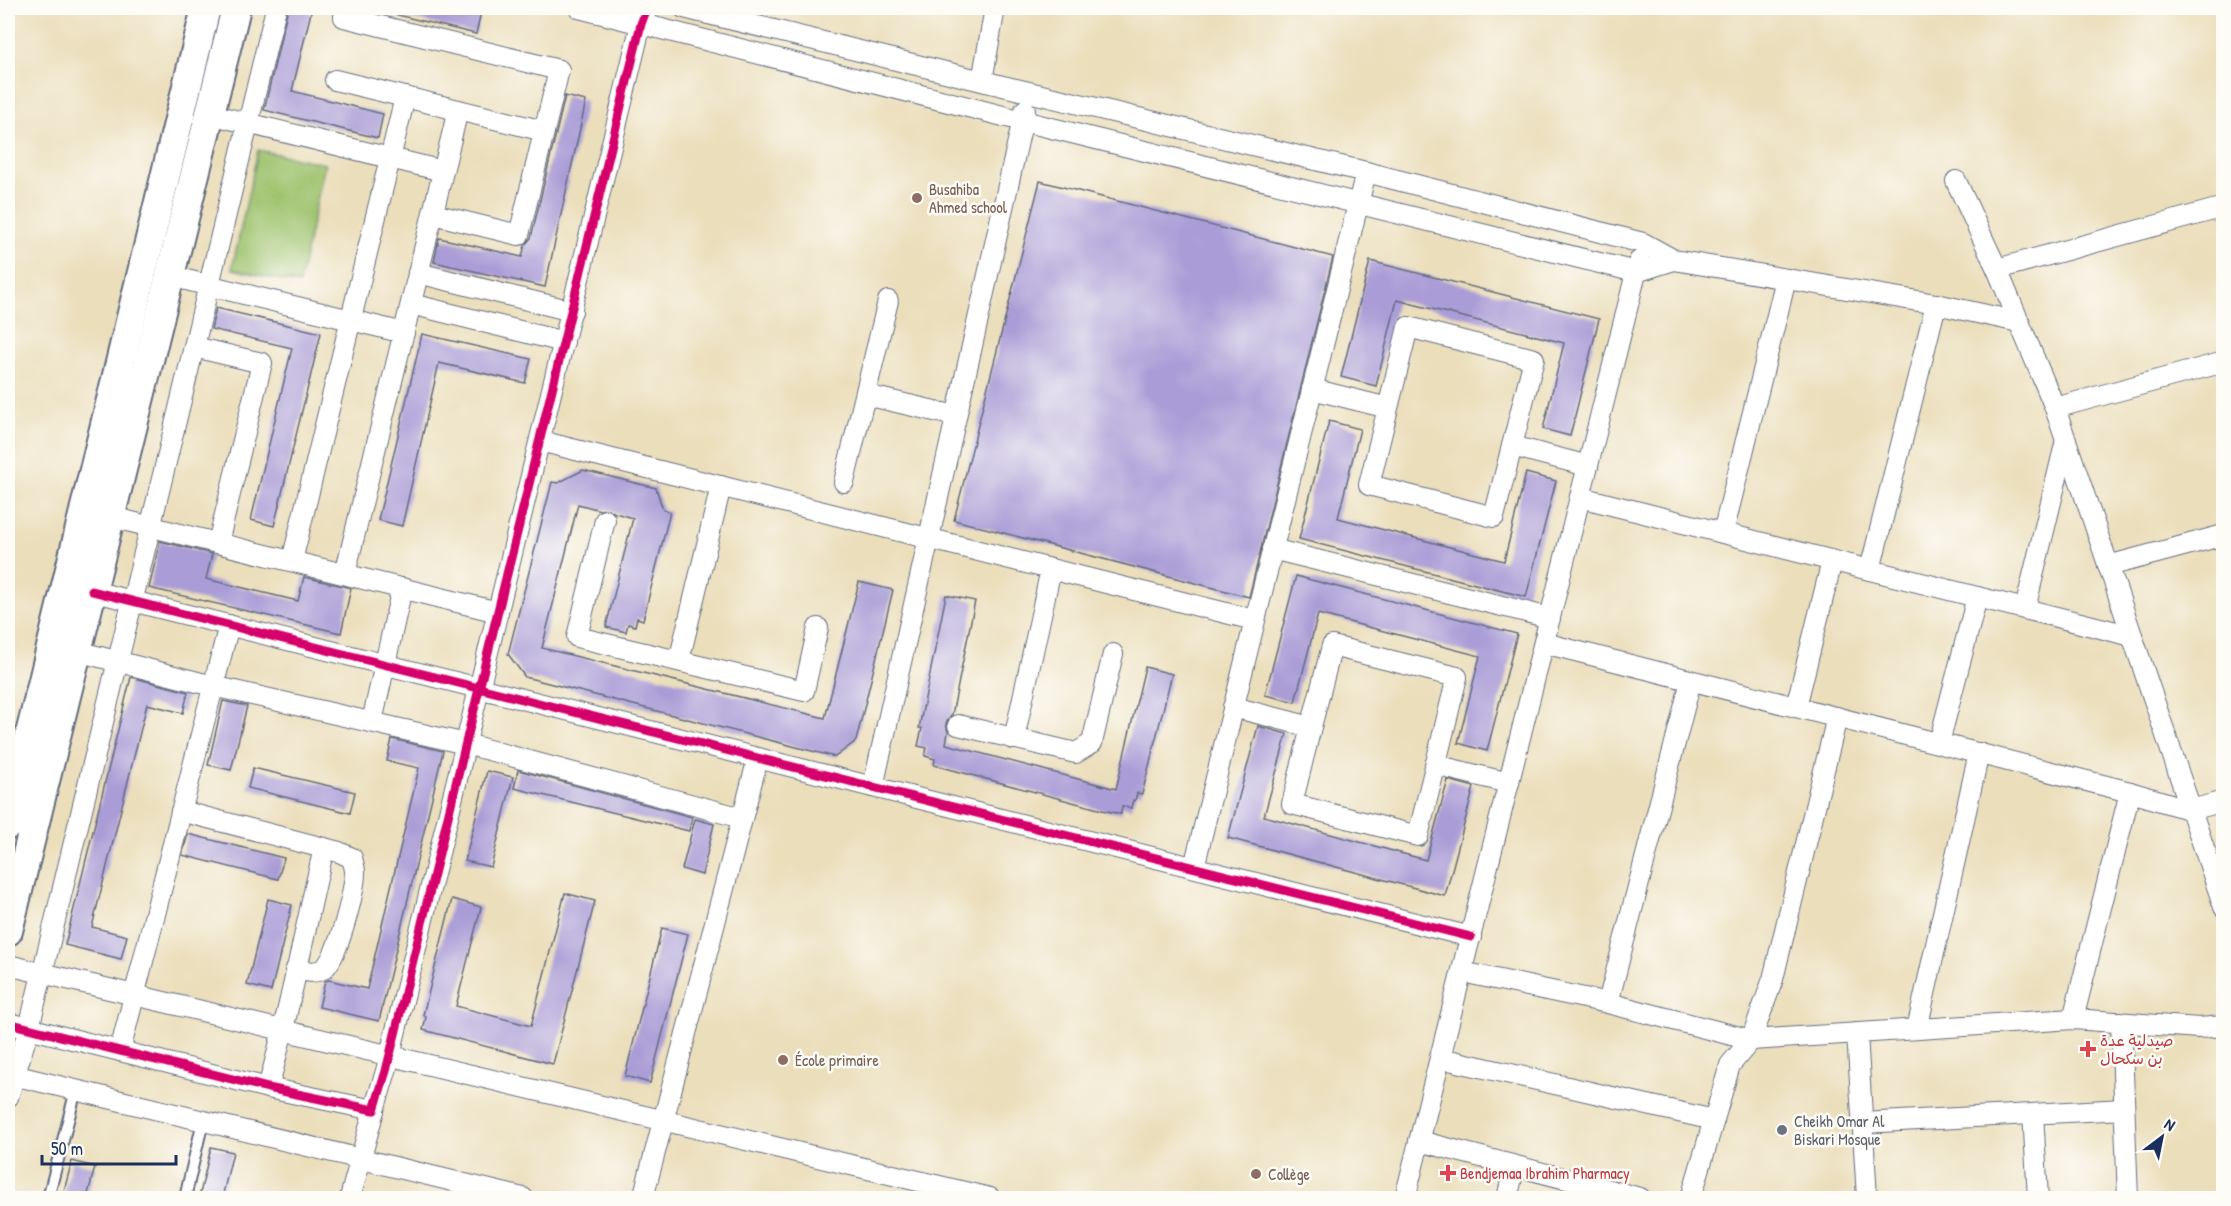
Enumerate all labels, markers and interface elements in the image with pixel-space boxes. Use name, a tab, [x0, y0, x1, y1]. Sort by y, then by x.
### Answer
place label: Busahiba Ahmed school	[929, 178, 1008, 218]
marker: Busahiba Ahmed school	[910, 191, 924, 205]
place label: صيدلية عدة بن سكحال	[2100, 1029, 2173, 1069]
marker: صيدلية عدة بن سكحال	[2081, 1042, 2095, 1056]
place label: École primaire	[795, 1049, 880, 1071]
marker: École primaire	[776, 1053, 790, 1067]
north arrow	[2132, 1107, 2192, 1167]
place label: Cheikh Omar Al Biskari Mosque	[1794, 1110, 1885, 1150]
text: N	[2161, 1113, 2180, 1136]
marker: Cheikh Omar Al Biskari Mosque	[1775, 1123, 1789, 1137]
scale bar	[42, 1128, 176, 1166]
text: 50 m	[51, 1136, 83, 1161]
place label: Bendjemaa Ibrahim Pharmacy	[1460, 1162, 1630, 1184]
place label: Collège	[1268, 1163, 1311, 1185]
marker: Bendjemaa Ibrahim Pharmacy	[1441, 1166, 1455, 1180]
marker: Collège	[1249, 1167, 1263, 1181]

